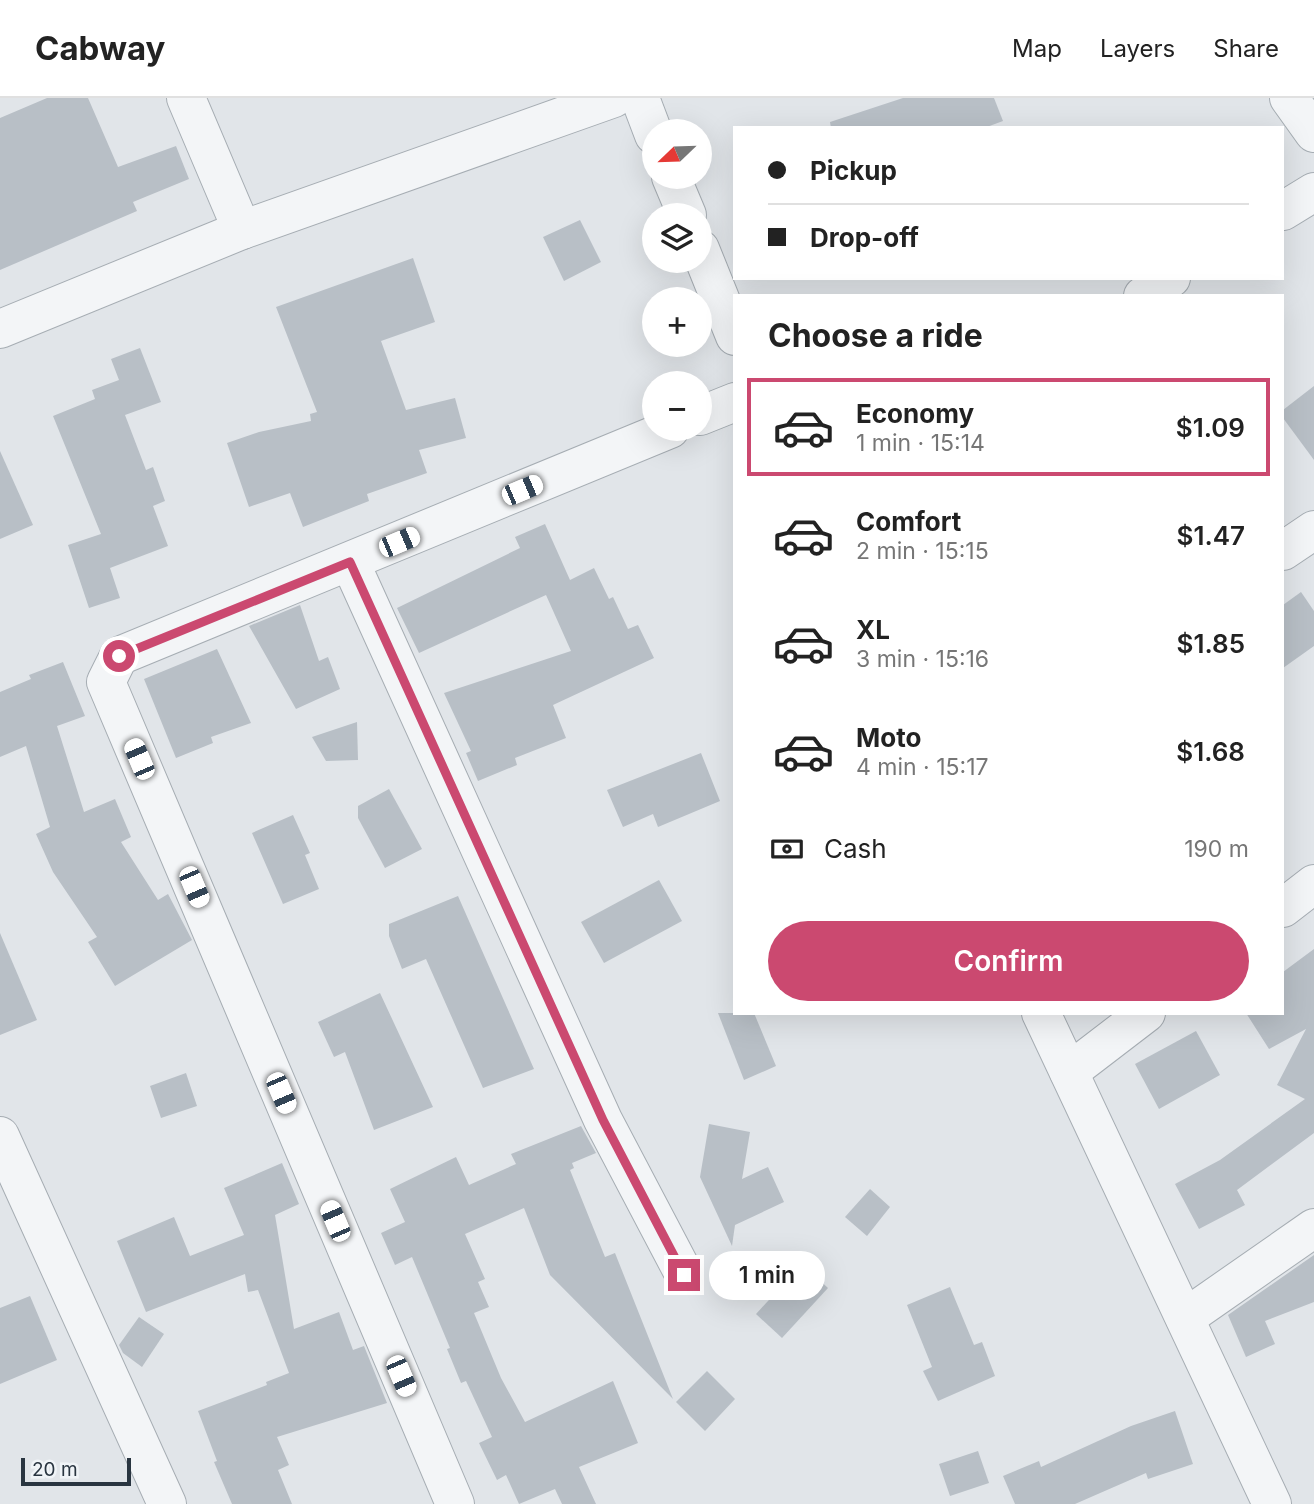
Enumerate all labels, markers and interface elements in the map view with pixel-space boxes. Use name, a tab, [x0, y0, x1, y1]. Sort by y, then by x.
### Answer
text: Cabway	[35, 28, 165, 68]
text: Map	[1012, 34, 1062, 63]
text: Layers	[1100, 34, 1175, 63]
text: Share	[1213, 34, 1279, 63]
north arrow	[642, 119, 712, 189]
map controls	[642, 119, 712, 441]
text: Pickup	[810, 155, 897, 186]
button: layers	[642, 203, 712, 273]
text: Drop-off	[810, 222, 919, 253]
button: +	[642, 287, 712, 357]
text: Choose a ride	[768, 316, 983, 355]
button: −	[642, 371, 712, 441]
icon: car	[772, 396, 835, 459]
text: Economy	[856, 398, 974, 429]
text: $1.09	[1176, 412, 1245, 443]
text: 1 min · 15:14	[856, 429, 985, 457]
car	[499, 472, 546, 508]
icon: car	[772, 504, 835, 567]
text: Comfort	[856, 506, 961, 537]
text: $1.47	[1177, 520, 1245, 551]
car	[376, 524, 423, 560]
text: 2 min · 15:15	[856, 537, 989, 565]
icon: car	[772, 612, 835, 675]
text: XL	[856, 614, 890, 645]
text: $1.85	[1176, 628, 1245, 659]
route start	[103, 640, 135, 672]
text: 3 min · 15:16	[856, 645, 989, 673]
icon: car	[772, 720, 835, 783]
text: Moto	[856, 722, 921, 753]
car	[122, 736, 157, 782]
text: $1.68	[1176, 736, 1245, 767]
text: 4 min · 15:17	[856, 753, 989, 781]
icon: cash	[768, 830, 806, 868]
text: Cash	[824, 833, 887, 864]
text: 190 m	[1184, 835, 1249, 863]
car	[177, 864, 212, 910]
button: Confirm	[768, 921, 1249, 1001]
car	[264, 1070, 299, 1116]
car	[318, 1198, 353, 1244]
callout: 1 min	[708, 1250, 824, 1300]
route end	[668, 1259, 700, 1291]
text: 1 min	[739, 1261, 795, 1289]
car	[384, 1353, 419, 1399]
scale bar	[21, 1455, 131, 1487]
text: 20 m	[32, 1458, 78, 1481]

